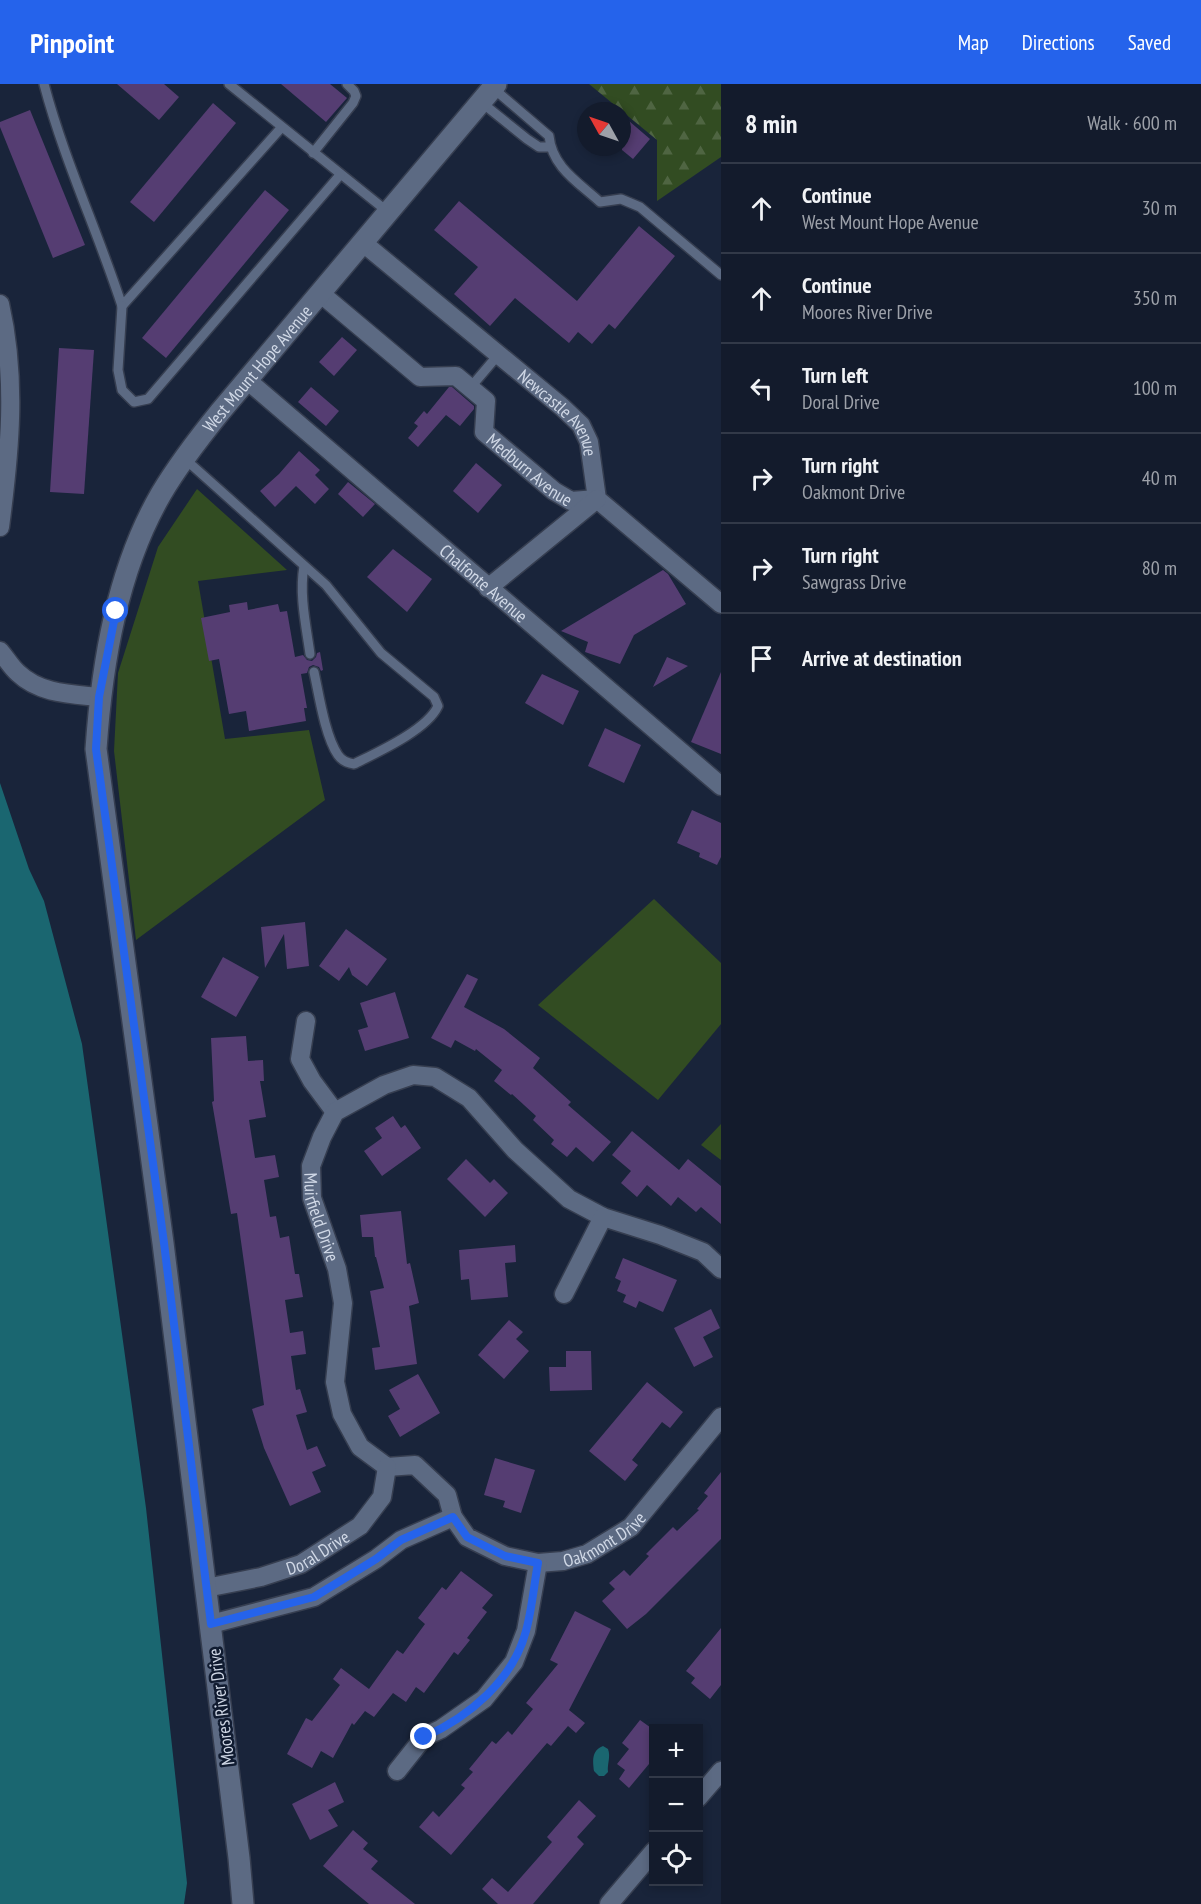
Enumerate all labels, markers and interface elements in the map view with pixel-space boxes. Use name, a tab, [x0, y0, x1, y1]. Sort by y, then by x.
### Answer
text: Pinpoint	[30, 24, 114, 61]
text: Map	[958, 29, 989, 56]
text: Directions	[1022, 29, 1095, 56]
text: Saved	[1128, 29, 1171, 56]
north arrow	[577, 102, 631, 156]
text: 8 min	[745, 107, 798, 140]
text: Walk · 600 m	[1087, 110, 1177, 136]
text: Continue	[802, 181, 872, 209]
icon: ahead	[745, 192, 778, 225]
text: 30 m	[1142, 195, 1177, 221]
text: West Mount Hope Avenue	[802, 209, 979, 235]
text: Continue	[802, 271, 872, 299]
icon: ahead	[745, 282, 778, 315]
text: 350 m	[1133, 285, 1177, 311]
text: Moores River Drive	[802, 299, 933, 325]
street label: West Mount Hope Avenue	[197, 300, 317, 437]
text: Turn left	[802, 361, 868, 389]
street label: Newcastle Avenue	[513, 364, 602, 458]
icon: left	[745, 372, 778, 405]
text: 100 m	[1133, 375, 1177, 401]
text: Doral Drive	[802, 389, 880, 415]
street label: Medburn Avenue	[482, 428, 577, 511]
text: Turn right	[802, 451, 879, 479]
icon: right	[745, 462, 778, 495]
text: 40 m	[1142, 465, 1177, 491]
text: Oakmont Drive	[802, 479, 905, 505]
street label: Chalfonte Avenue	[435, 539, 533, 627]
text: Turn right	[802, 541, 879, 569]
icon: right	[745, 552, 778, 585]
text: 80 m	[1142, 555, 1177, 581]
text: Sawgrass Drive	[802, 569, 906, 595]
route start	[102, 597, 128, 623]
icon: arrive	[745, 642, 778, 675]
text: Arrive at destination	[802, 644, 962, 672]
street label: Muirfield Drive	[300, 1172, 345, 1265]
street label: Oakmont Drive	[560, 1507, 651, 1572]
street label: Doral Drive	[283, 1525, 353, 1580]
street label: Moores River Drive	[202, 1647, 240, 1767]
route end	[410, 1723, 436, 1749]
map controls	[649, 1724, 703, 1886]
button: +	[649, 1724, 703, 1778]
button: −	[649, 1778, 703, 1832]
button: locate	[649, 1832, 703, 1886]

